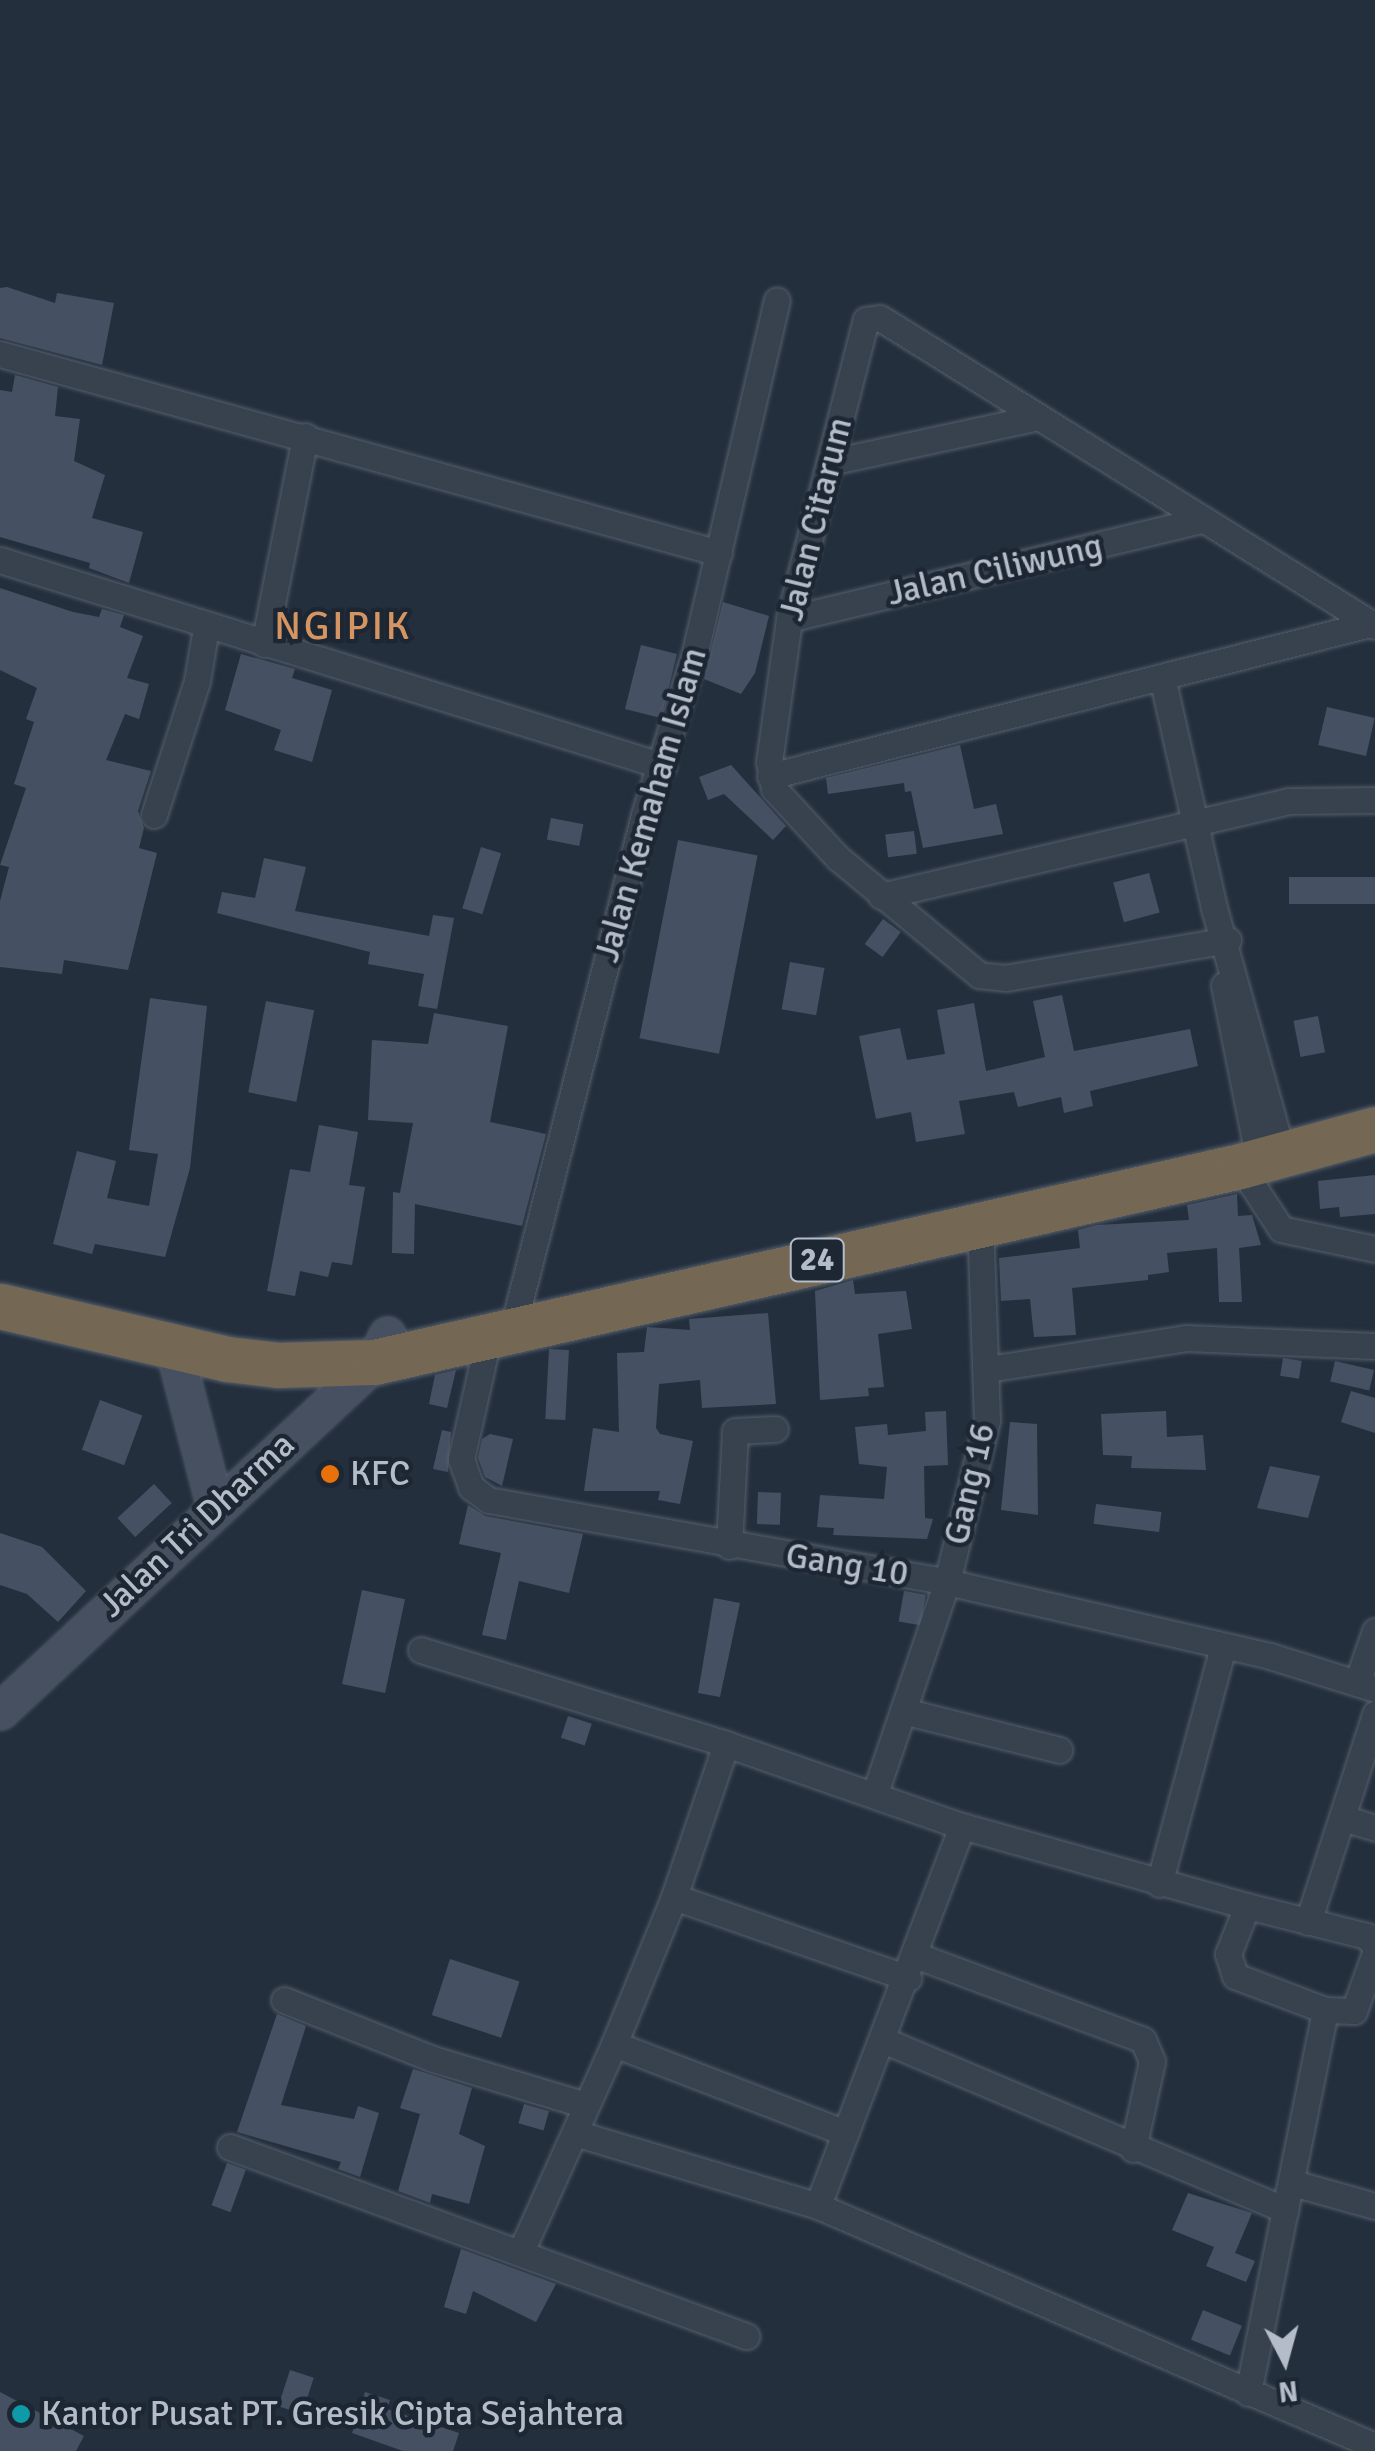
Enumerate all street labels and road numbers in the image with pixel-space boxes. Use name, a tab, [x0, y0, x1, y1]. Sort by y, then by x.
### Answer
street label: Jalan Citarum	[770, 413, 862, 625]
street label: Jalan Ciliwung	[883, 525, 1107, 615]
street label: Jalan Kemaham Islam	[586, 643, 716, 967]
road number: 24	[790, 1233, 844, 1287]
street label: Gang 16	[936, 1419, 1004, 1549]
street label: Jalan Tri Dharma	[91, 1424, 303, 1626]
street label: Gang 10	[783, 1535, 911, 1595]

